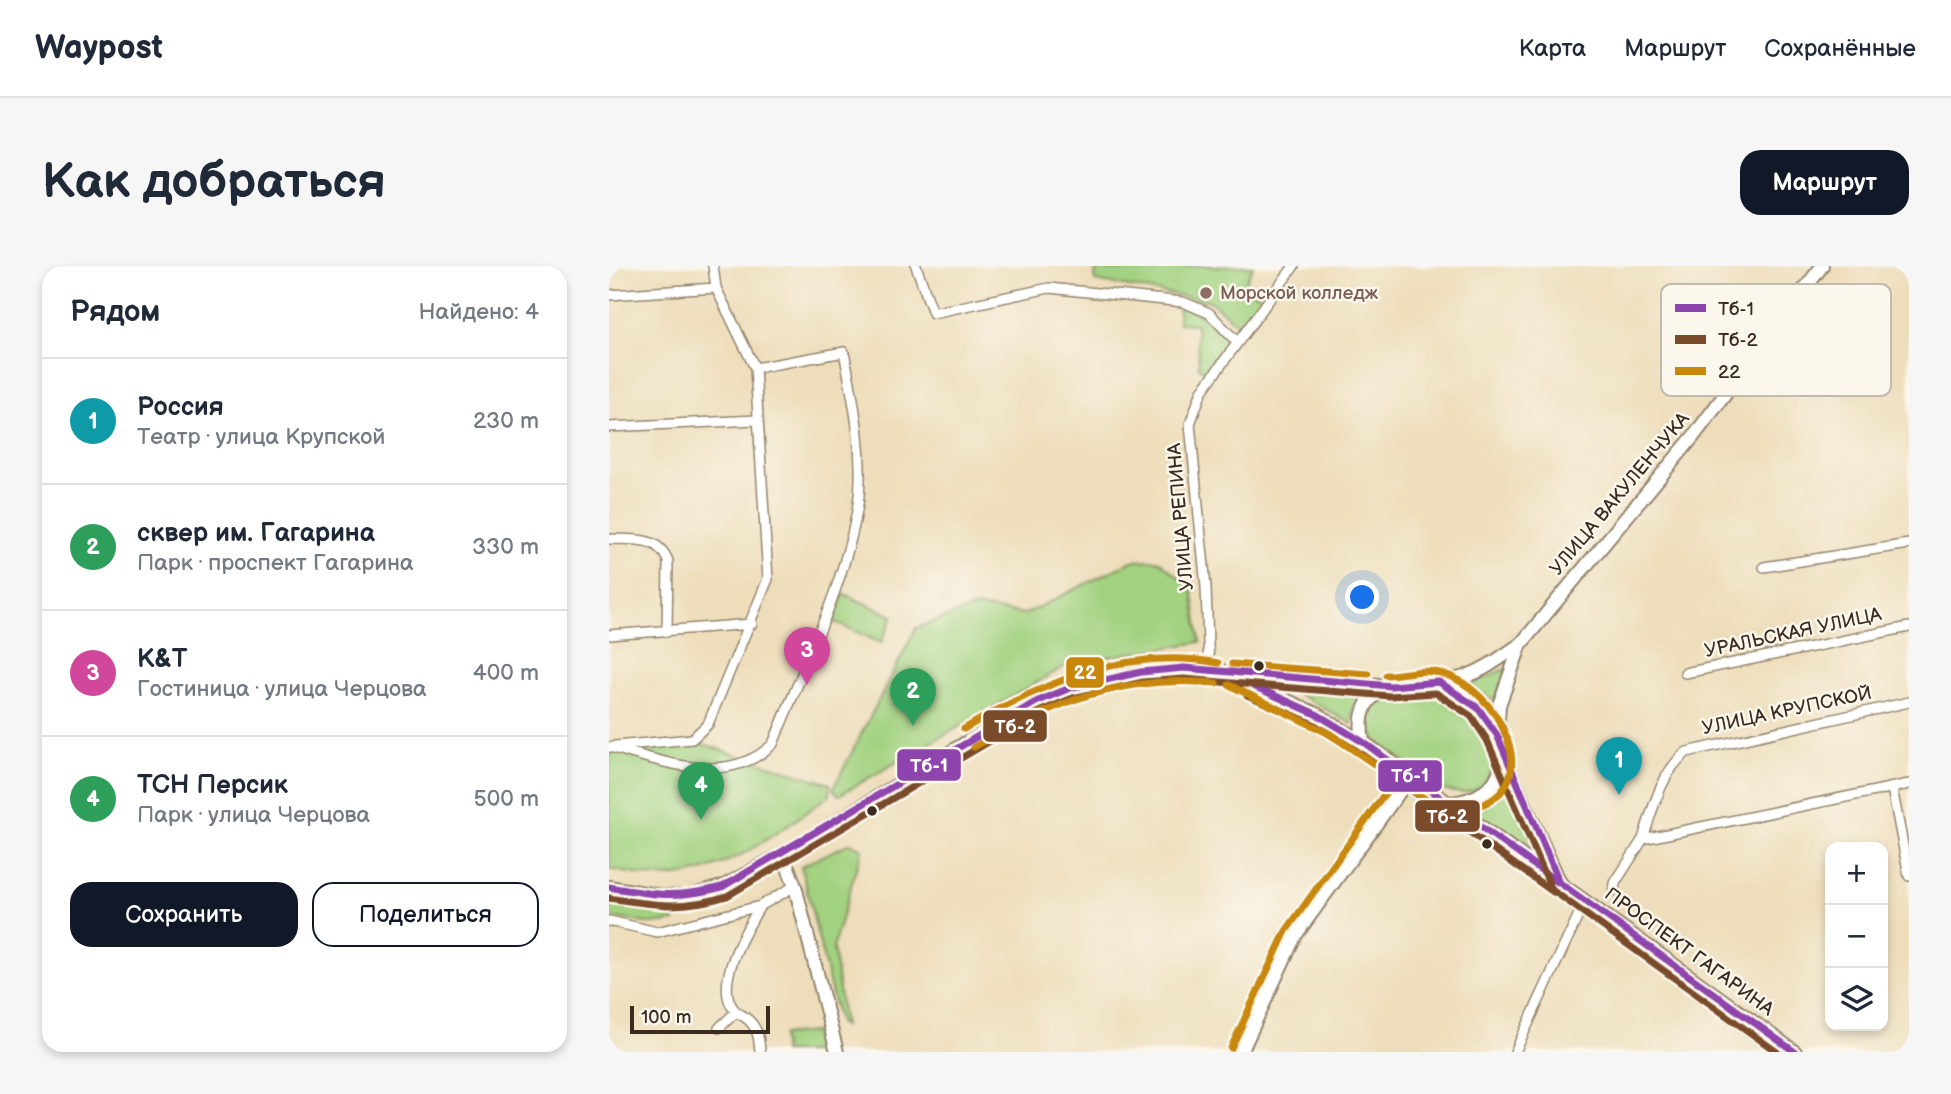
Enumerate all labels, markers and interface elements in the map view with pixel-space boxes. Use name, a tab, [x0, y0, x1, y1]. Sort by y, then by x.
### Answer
text: Waypost	[35, 28, 163, 68]
text: Карта	[1519, 34, 1586, 63]
text: Маршрут	[1624, 34, 1726, 63]
text: Сохранённые	[1764, 34, 1916, 63]
button: Маршрут	[1740, 150, 1909, 215]
text: Как добраться	[42, 153, 386, 212]
place label: Морской колледж	[1220, 282, 1379, 305]
legend	[1661, 284, 1891, 396]
marker: Морской колледж	[1198, 285, 1214, 301]
text: Рядом	[70, 294, 160, 330]
text: Найдено: 4	[419, 298, 539, 326]
text: Тб-1	[1718, 298, 1754, 321]
text: Тб-2	[1718, 329, 1758, 352]
text: 22	[1718, 361, 1741, 384]
text: Россия	[137, 392, 224, 423]
text: 1	[88, 407, 98, 435]
text: 230 m	[473, 407, 539, 435]
street label: УЛИЦА ВАКУЛЕНЧУКА	[1545, 408, 1695, 580]
text: Театр · улица Крупской	[137, 423, 385, 451]
street label: УЛИЦА РЕПИНА	[1163, 442, 1199, 592]
text: сквер им. Гагарина	[137, 518, 375, 549]
text: 2	[86, 533, 100, 561]
text: 330 m	[472, 533, 539, 561]
text: Парк · проспект Гагарина	[137, 549, 414, 577]
your location	[1345, 580, 1379, 614]
street label: УРАЛЬСКАЯ УЛИЦА	[1702, 603, 1884, 663]
pin: 3	[784, 627, 830, 685]
text: К&Т	[137, 644, 187, 675]
line badge: 22	[1065, 656, 1105, 689]
text: 3	[86, 659, 100, 687]
text: 400 m	[473, 659, 539, 687]
unlabelled marker	[1252, 659, 1266, 673]
text: 22	[1074, 662, 1097, 685]
pin: 2	[890, 668, 936, 726]
text: Гостиница · улица Черцова	[137, 675, 427, 703]
street label: УЛИЦА КРУПСКОЙ	[1700, 682, 1874, 740]
line badge: Тб-2	[982, 709, 1048, 743]
text: Тб-2	[994, 716, 1036, 739]
pin: 1	[1596, 737, 1642, 795]
line badge: Тб-1	[896, 748, 962, 782]
text: Тб-1	[910, 755, 948, 778]
line badge: Тб-1	[1377, 759, 1443, 793]
pin: 4	[678, 762, 724, 820]
text: Тб-1	[1391, 765, 1429, 788]
text: ТСН Персик	[137, 770, 288, 801]
text: 4	[86, 785, 100, 813]
text: 500 m	[474, 785, 539, 813]
line badge: Тб-2	[1414, 799, 1481, 833]
text: Парк · улица Черцова	[137, 801, 370, 829]
unlabelled marker	[865, 804, 879, 818]
text: Тб-2	[1426, 806, 1468, 829]
unlabelled marker	[1480, 837, 1494, 851]
map controls	[1825, 842, 1888, 1031]
button: +	[1825, 842, 1888, 905]
button: Сохранить	[70, 882, 298, 947]
button: Поделиться	[312, 882, 539, 947]
street label: ПРОСПЕКТ ГАГАРИНА	[1600, 883, 1778, 1021]
button: −	[1825, 905, 1888, 968]
button: layers	[1825, 968, 1888, 1031]
scale bar	[630, 1003, 770, 1035]
text: 100 m	[641, 1006, 692, 1029]

